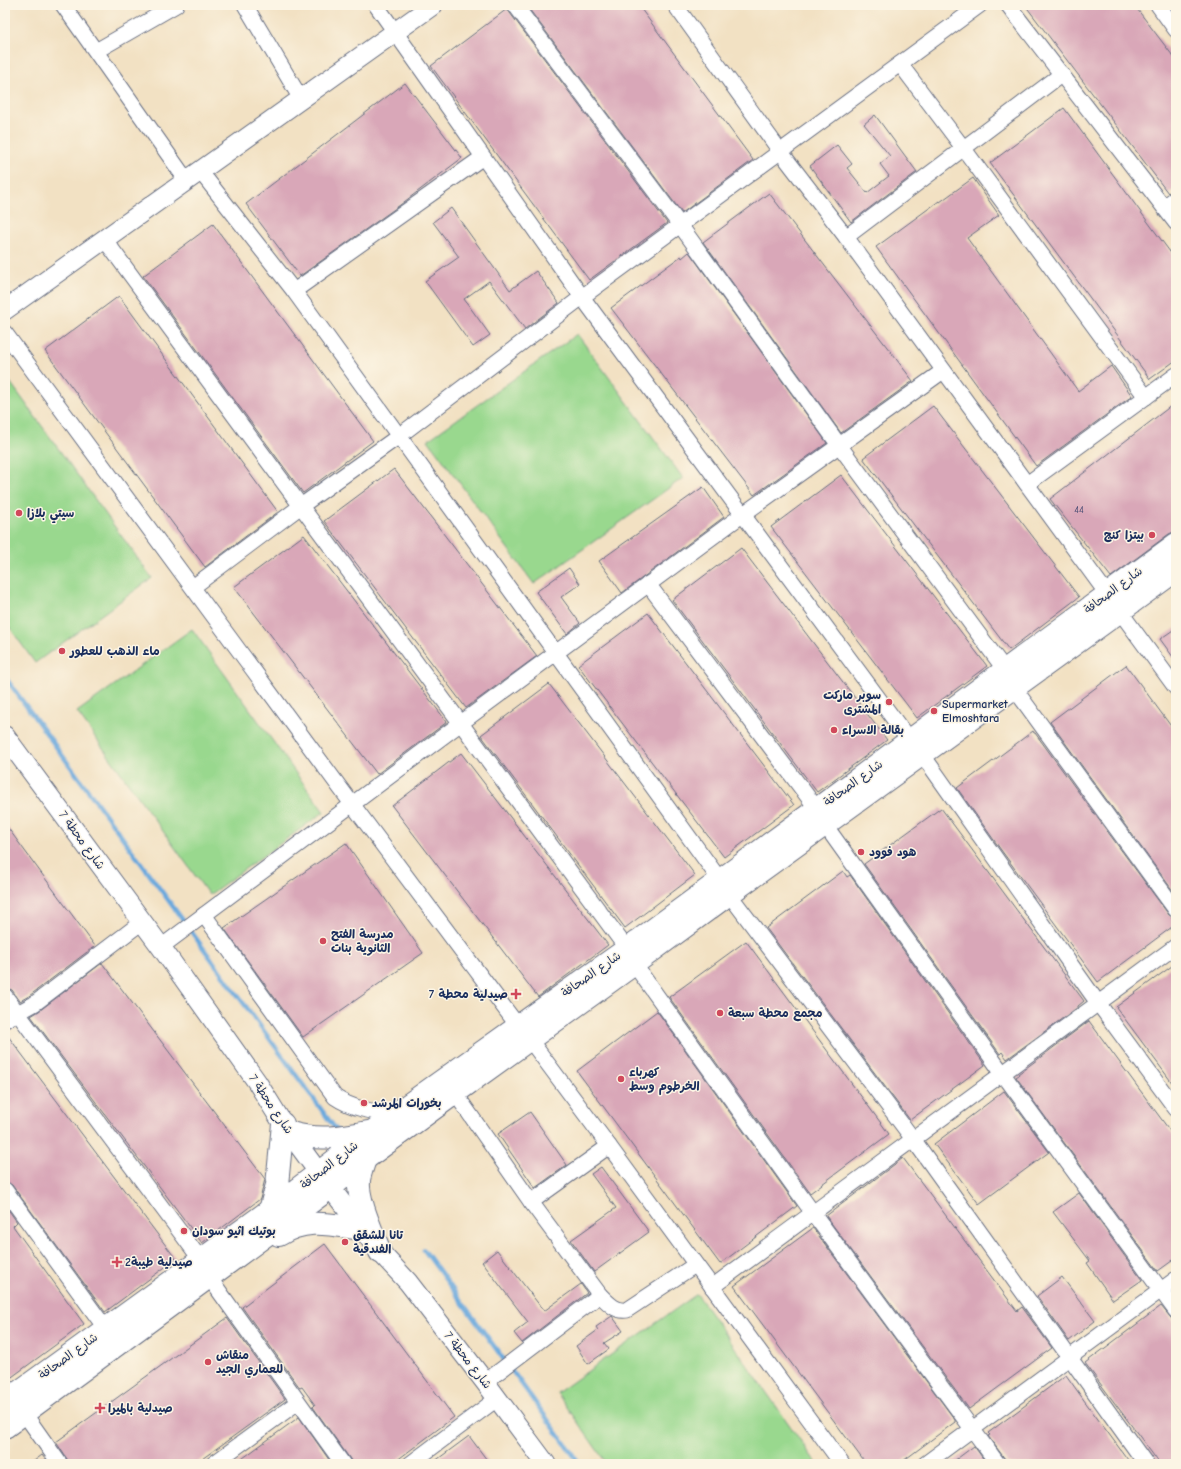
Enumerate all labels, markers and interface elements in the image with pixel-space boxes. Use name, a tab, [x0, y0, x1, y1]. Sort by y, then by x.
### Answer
house number: 44	[1074, 504, 1084, 516]
place label: سيتي بلازا	[27, 506, 74, 524]
marker: سيتي بلازا	[14, 508, 24, 518]
place label: بيتزا كنج	[1104, 528, 1144, 543]
marker: بيتزا كنج	[1147, 530, 1157, 540]
street label: شارع الصحافة	[1081, 564, 1146, 618]
place label: ماء الذهب للعطور	[69, 644, 160, 659]
marker: ماء الذهب للعطور	[57, 646, 67, 656]
place label: سوبر ماركت المشترى	[823, 688, 881, 716]
marker: سوبر ماركت المشترى	[884, 697, 894, 707]
place label: Supermarket Elmoshtara	[942, 697, 1009, 725]
marker: Supermarket Elmoshtara	[929, 706, 939, 716]
place label: بقالة الاسراء	[842, 723, 904, 737]
marker: بقالة الاسراء	[829, 725, 839, 735]
street label: شارع الصحافة	[821, 757, 886, 811]
street label: شارع محطة 7	[55, 808, 108, 873]
place label: هود فوود	[869, 845, 917, 860]
marker: هود فوود	[856, 847, 866, 857]
place label: مدرسة الفتح الثانوية بنات	[331, 927, 394, 956]
marker: مدرسة الفتح الثانوية بنات	[318, 936, 328, 946]
street label: شارع الصحافة	[559, 948, 625, 1001]
place label: صيدلية محطة 7	[429, 987, 508, 1001]
marker: صيدلية محطة 7	[511, 989, 521, 999]
place label: مجمع محطة سبعة	[728, 1006, 822, 1022]
marker: مجمع محطة سبعة	[715, 1008, 725, 1018]
place label: كهرباء الخرطوم وسط	[629, 1065, 700, 1095]
street label: شارع محطة 7	[244, 1072, 296, 1138]
marker: كهرباء الخرطوم وسط	[616, 1074, 626, 1084]
place label: بخورات المرشد	[372, 1096, 442, 1111]
marker: بخورات المرشد	[359, 1098, 369, 1108]
street label: شارع الصحافة	[297, 1138, 362, 1193]
place label: بوتيك اثيو سودان	[192, 1224, 276, 1239]
marker: بوتيك اثيو سودان	[179, 1226, 189, 1236]
place label: تانا للشقق الفندقية	[353, 1228, 404, 1256]
marker: تانا للشقق الفندقية	[340, 1237, 350, 1247]
place label: صيدلية طيبة2	[125, 1255, 193, 1269]
marker: صيدلية طيبة2	[112, 1257, 122, 1267]
street label: شارع محطة 7	[440, 1329, 495, 1393]
street label: شارع الصحافة	[36, 1330, 101, 1384]
place label: منقاش للعماري الجيد	[216, 1348, 283, 1378]
marker: منقاش للعماري الجيد	[203, 1357, 213, 1367]
place label: صيدلية بالميرا	[108, 1401, 173, 1415]
marker: صيدلية بالميرا	[95, 1403, 105, 1413]

